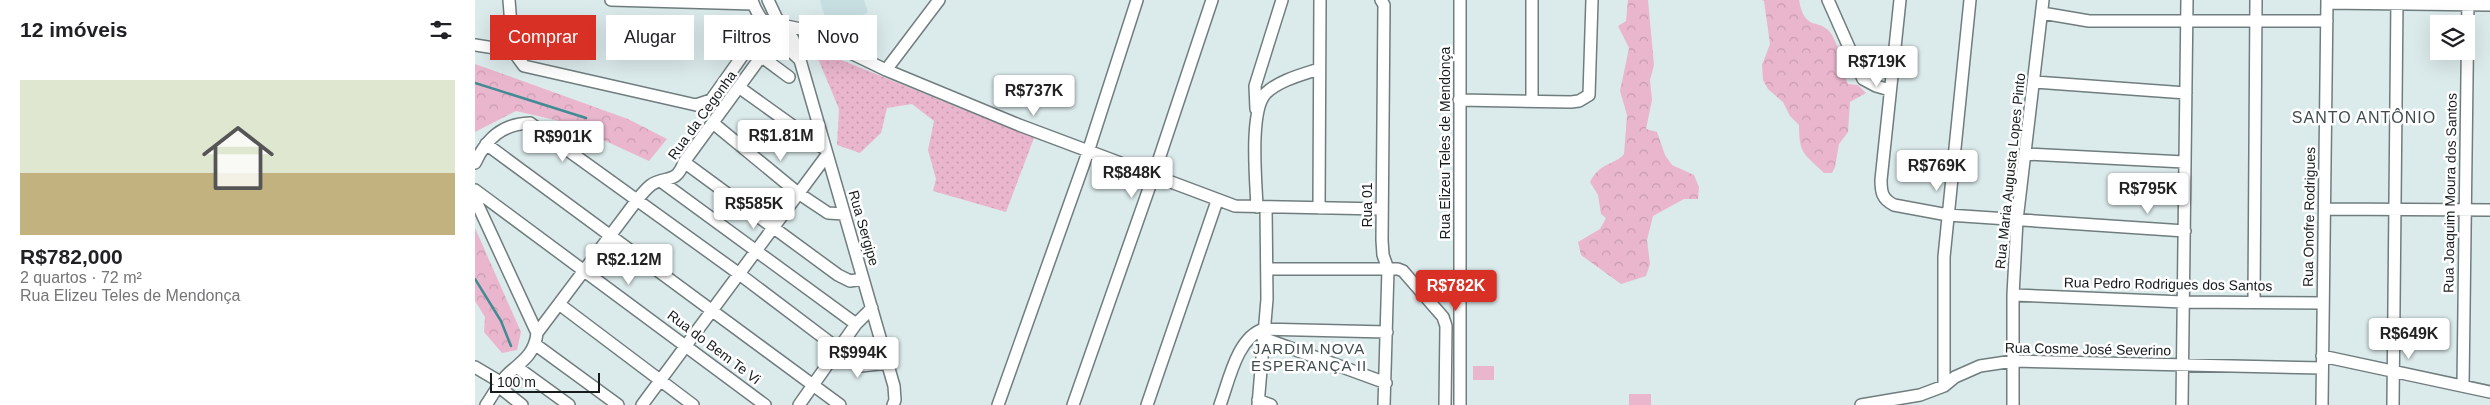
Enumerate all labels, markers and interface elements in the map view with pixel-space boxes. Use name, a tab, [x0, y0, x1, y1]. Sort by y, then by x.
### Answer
chip: Comprar	[490, 15, 596, 60]
chip: Alugar	[606, 15, 694, 60]
chip: Filtros	[704, 15, 789, 60]
chip: Novo	[799, 15, 877, 60]
map controls	[2430, 15, 2475, 60]
button: layers	[2430, 15, 2475, 60]
icon: filters	[427, 16, 455, 44]
text: 12 imóveis	[20, 18, 127, 41]
street label: Rua Elizeu Teles de Mendonça	[1437, 46, 1453, 239]
pin: R$719K	[1836, 46, 1918, 88]
text: R$719K	[1848, 53, 1906, 70]
street label: Rua da Cegonha	[664, 67, 740, 163]
street label: Rua Maria Augusta Lopes Pinto	[1992, 72, 2028, 270]
pin: R$737K	[993, 74, 1075, 117]
text: R$737K	[1005, 82, 1063, 99]
street label: Rua Joaquim Moura dos Santos	[2440, 93, 2460, 293]
district label: SANTO ANTÔNIO	[2292, 108, 2436, 126]
icon: home	[193, 113, 283, 203]
pin: R$901K	[522, 120, 604, 163]
pin: R$1.81M	[735, 120, 827, 162]
text: R$1.81M	[749, 127, 813, 144]
text: R$901K	[534, 128, 592, 145]
street label: Rua Onofre Rodrigues	[2300, 147, 2318, 287]
pin: R$769K	[1896, 150, 1978, 192]
pin: R$848K	[1091, 156, 1173, 199]
text: R$769K	[1908, 157, 1966, 174]
text: R$848K	[1103, 164, 1161, 181]
pin: R$795K	[2107, 172, 2189, 215]
text: R$795K	[2119, 180, 2177, 197]
street label: Rua 01	[1359, 182, 1375, 228]
pin: R$585K	[713, 188, 795, 230]
street label: Rua Sergipe	[846, 188, 882, 268]
text: R$585K	[725, 195, 783, 212]
pin: R$2.12M	[583, 244, 675, 286]
text: R$782,000	[20, 245, 123, 268]
text: R$2.12M	[597, 251, 661, 268]
text: 2 quartos · 72 m²	[20, 269, 142, 286]
pin: R$782K	[1415, 270, 1497, 312]
street label: Rua Pedro Rodrigues dos Santos	[2064, 274, 2272, 294]
text: R$782K	[1427, 277, 1485, 294]
text: Rua Elizeu Teles de Mendonça	[20, 287, 240, 304]
street label: Rua do Bem Te Vi	[664, 307, 764, 387]
pin: R$649K	[2368, 318, 2450, 360]
text: R$649K	[2380, 325, 2438, 342]
pin: R$994K	[817, 336, 899, 379]
district label: JARDIM NOVA ESPERANÇA II	[1251, 340, 1367, 374]
street label: Rua Cosme José Severino	[2005, 340, 2172, 358]
text: R$994K	[829, 344, 887, 361]
scale bar	[490, 370, 600, 393]
text: 100 m	[497, 374, 536, 390]

